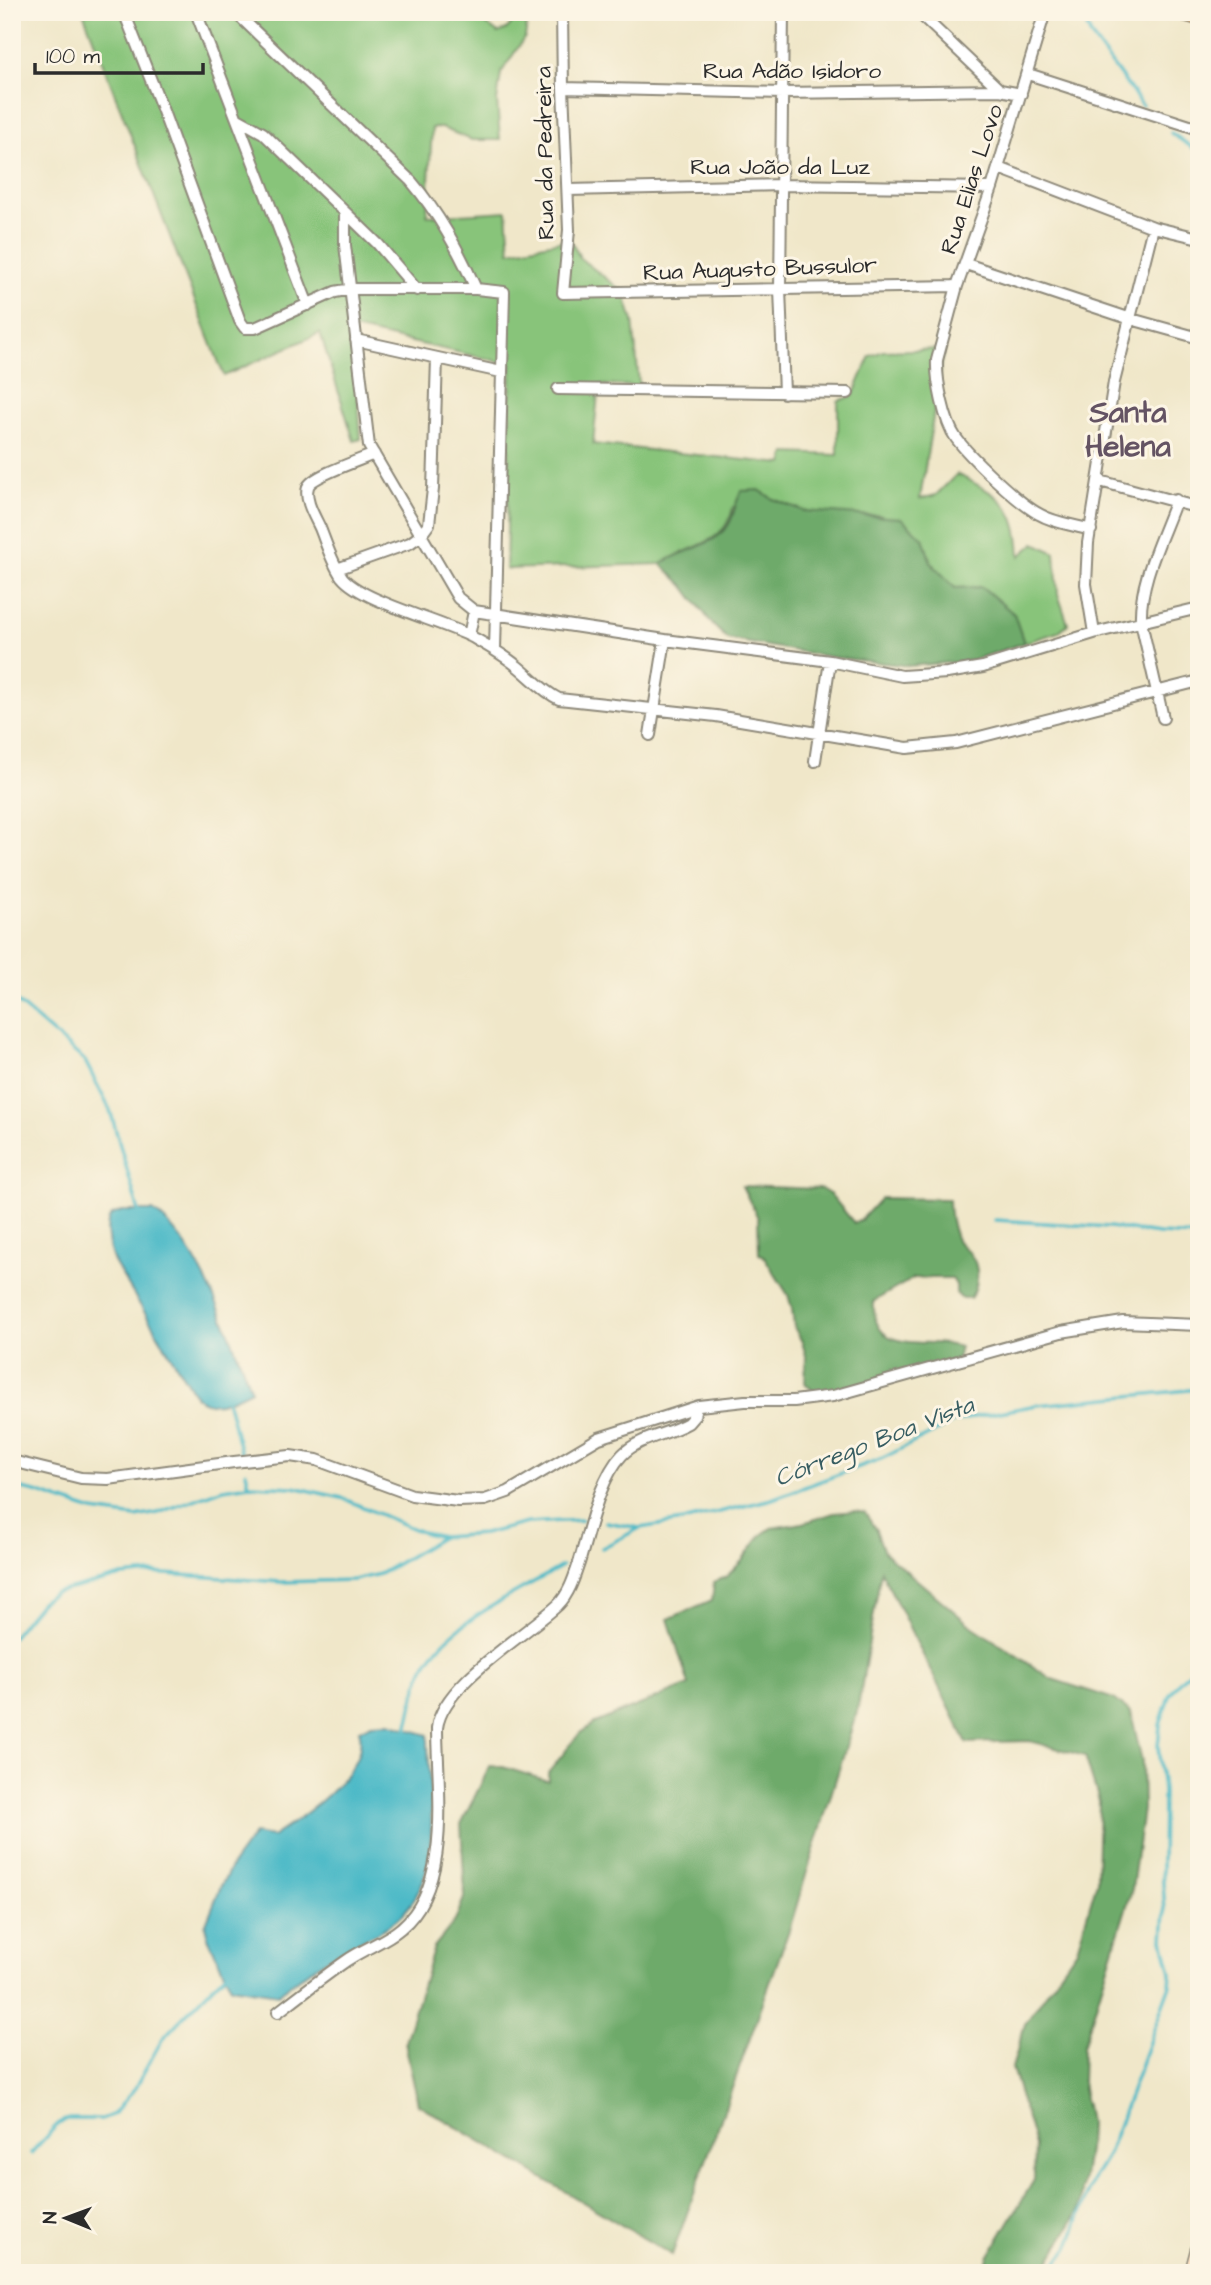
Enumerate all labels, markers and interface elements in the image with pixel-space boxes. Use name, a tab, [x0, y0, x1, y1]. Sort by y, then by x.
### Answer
scale bar	[35, 32, 203, 76]
text: 100 m	[46, 42, 101, 71]
street label: Rua Adão Isidoro	[703, 55, 881, 87]
street label: Rua da Pedreira	[527, 66, 563, 240]
street label: Rua Elias Lovo	[933, 100, 1011, 258]
street label: Rua João da Luz	[690, 151, 870, 183]
street label: Rua Augusto Bussulor	[643, 249, 878, 290]
district label: Santa Helena	[1085, 392, 1172, 468]
water label: Córrego Boa Vista	[770, 1388, 981, 1496]
north arrow	[32, 2184, 102, 2254]
text: N	[37, 2211, 64, 2224]

